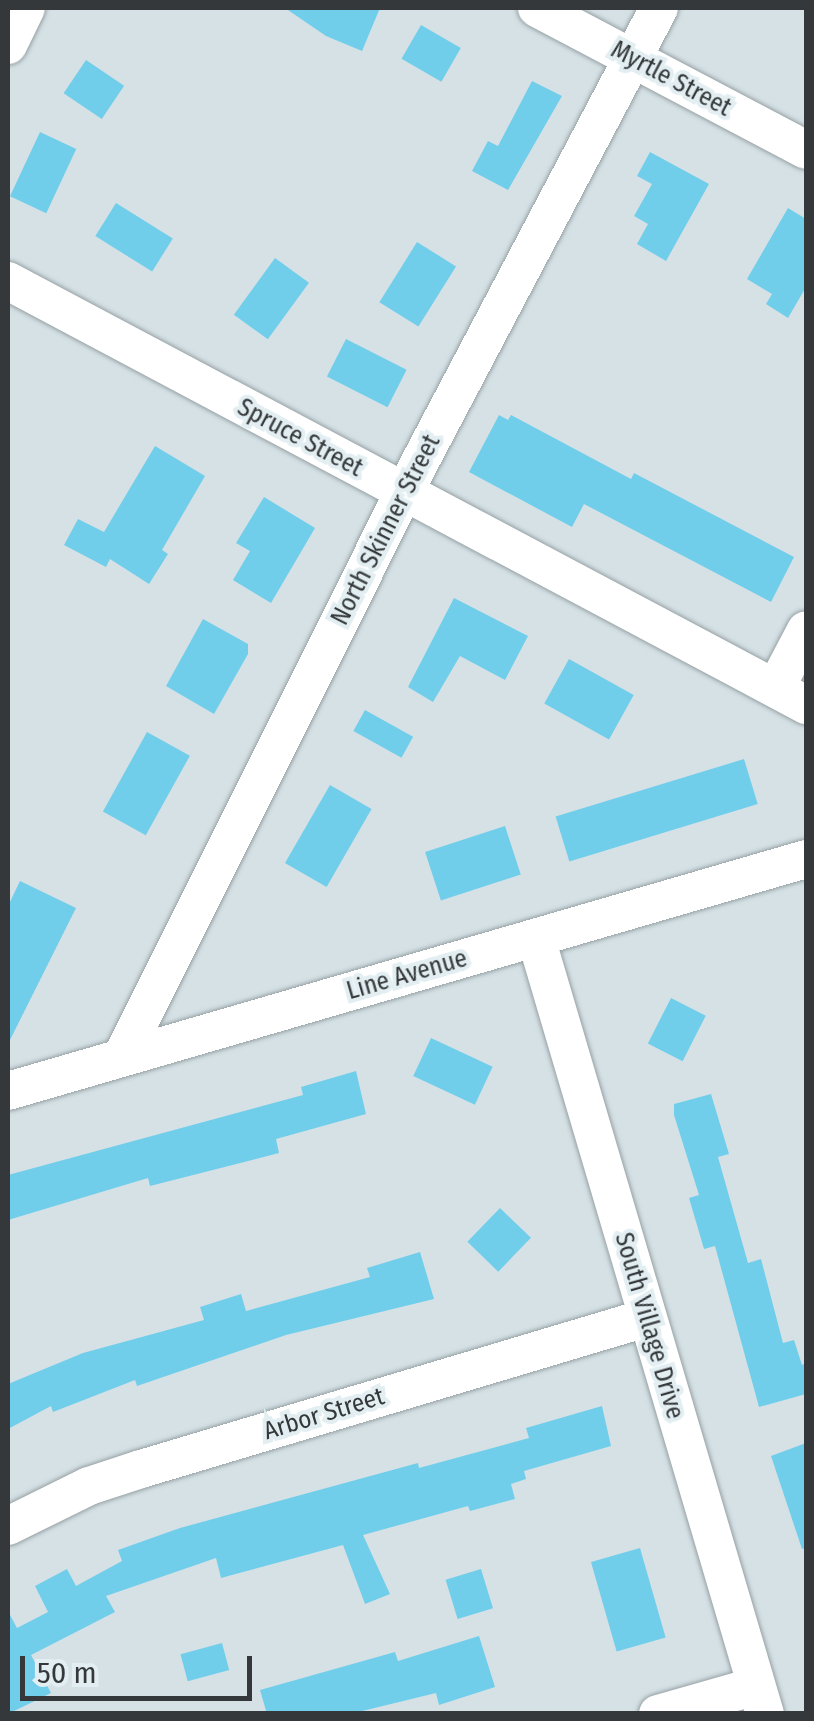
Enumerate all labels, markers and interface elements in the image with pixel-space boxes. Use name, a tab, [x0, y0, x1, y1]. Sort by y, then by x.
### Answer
street label: Myrtle Street	[606, 35, 736, 123]
street label: Spruce Street	[232, 392, 368, 484]
street label: North Skinner Street	[325, 430, 447, 630]
street label: Line Avenue	[343, 944, 471, 1006]
street label: South Village Drive	[608, 1229, 690, 1423]
street label: Arbor Street	[260, 1381, 388, 1447]
scale bar	[25, 1636, 258, 1698]
text: 50 m	[37, 1655, 97, 1691]

